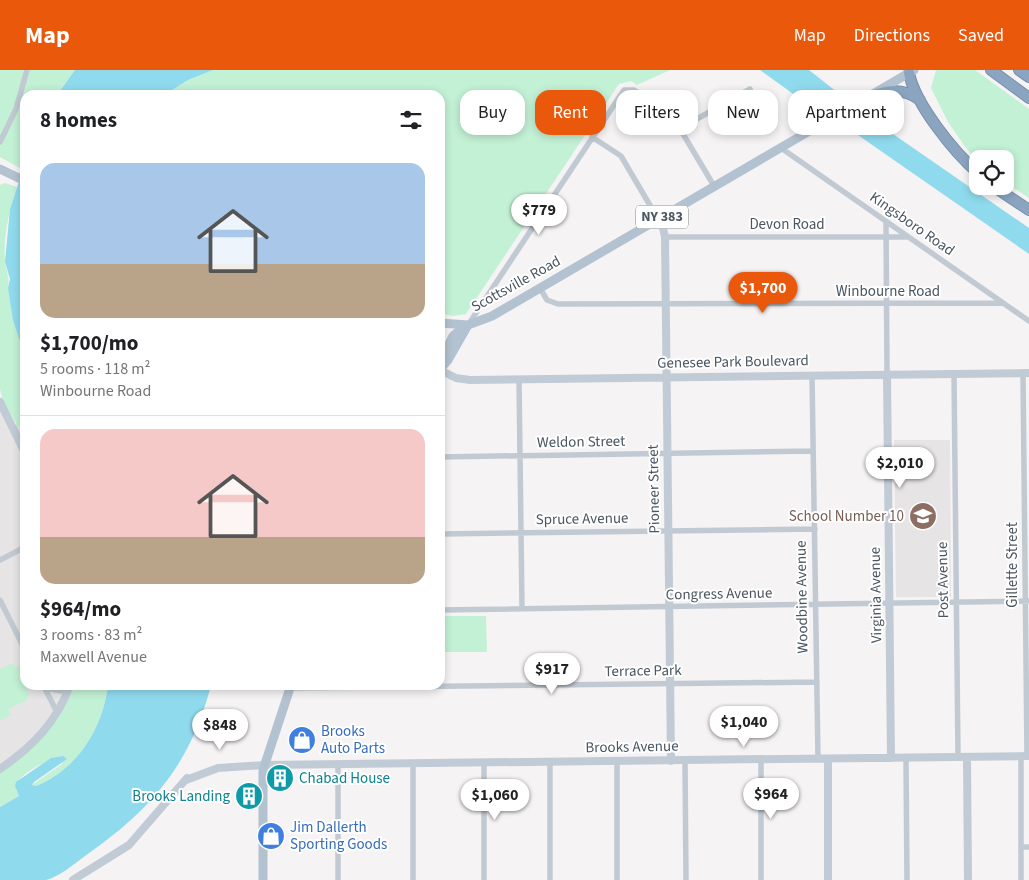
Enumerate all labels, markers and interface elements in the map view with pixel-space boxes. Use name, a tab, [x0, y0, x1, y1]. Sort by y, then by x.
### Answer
text: Map	[25, 18, 70, 53]
text: Map	[794, 23, 826, 48]
text: Directions	[854, 23, 930, 48]
text: Saved	[958, 23, 1004, 48]
chip: Buy	[460, 90, 525, 135]
chip: Rent	[535, 90, 606, 135]
chip: Filters	[616, 90, 698, 135]
chip: New	[708, 90, 778, 135]
chip: Apartment	[788, 90, 904, 135]
text: 8 homes	[40, 105, 117, 135]
icon: filters	[397, 106, 425, 134]
map controls	[969, 150, 1014, 195]
button: locate	[969, 150, 1014, 195]
street label: Kingsboro Road	[865, 187, 959, 261]
pin: $779	[509, 194, 569, 236]
icon: home	[188, 196, 278, 286]
text: $779	[522, 199, 556, 221]
road number: NY 383	[636, 206, 688, 228]
street label: Devon Road	[749, 214, 825, 235]
street label: Scottsville Road	[467, 251, 565, 317]
pin: $1,700	[722, 272, 804, 314]
text: $1,700	[739, 277, 787, 299]
street label: Winbourne Road	[836, 281, 940, 302]
text: $1,700/mo	[40, 328, 139, 358]
street label: Genesee Park Boulevard	[657, 350, 809, 374]
text: 5 rooms · 118 m²	[40, 358, 150, 380]
text: Winbourne Road	[40, 380, 151, 402]
street label: Weldon Street	[537, 431, 625, 453]
street label: Pioneer Street	[643, 444, 665, 534]
pin: $2,010	[859, 446, 941, 489]
text: $2,010	[876, 452, 924, 474]
icon: home	[188, 461, 278, 551]
school or university icon: School Number 10	[908, 501, 938, 531]
place label: School Number 10	[789, 506, 904, 527]
street label: Spruce Avenue	[535, 508, 629, 530]
street label: Gillette Street	[1002, 522, 1023, 608]
street label: Woodbine Avenue	[791, 540, 813, 654]
street label: Post Avenue	[932, 542, 954, 618]
street label: Virginia Avenue	[865, 547, 887, 643]
street label: Congress Avenue	[665, 583, 773, 605]
text: $964/mo	[40, 594, 121, 624]
text: 3 rooms · 83 m²	[40, 624, 142, 646]
text: Maxwell Avenue	[40, 646, 147, 668]
pin: $917	[522, 652, 582, 695]
text: $917	[535, 658, 569, 680]
street label: Terrace Park	[604, 660, 682, 682]
pin: $1,040	[703, 706, 785, 748]
pin: $848	[190, 708, 250, 751]
text: $1,040	[720, 711, 768, 733]
text: $848	[203, 714, 237, 736]
place label: Brooks Auto Parts	[321, 721, 385, 759]
shop icon: Brooks Auto Parts	[287, 725, 317, 755]
street label: Brooks Avenue	[585, 736, 679, 758]
building icon: Chabad House	[265, 763, 295, 793]
place label: Chabad House	[299, 768, 390, 789]
pin: $1,060	[454, 778, 536, 821]
pin: $964	[741, 778, 801, 820]
building icon: Brooks Landing	[234, 781, 264, 811]
text: $964	[754, 783, 788, 805]
text: $1,060	[471, 784, 519, 806]
place label: Brooks Landing	[132, 786, 230, 807]
place label: Jim Dallerth Sporting Goods	[290, 817, 387, 855]
shop icon: Jim Dallerth Sporting Goods	[256, 821, 286, 851]

